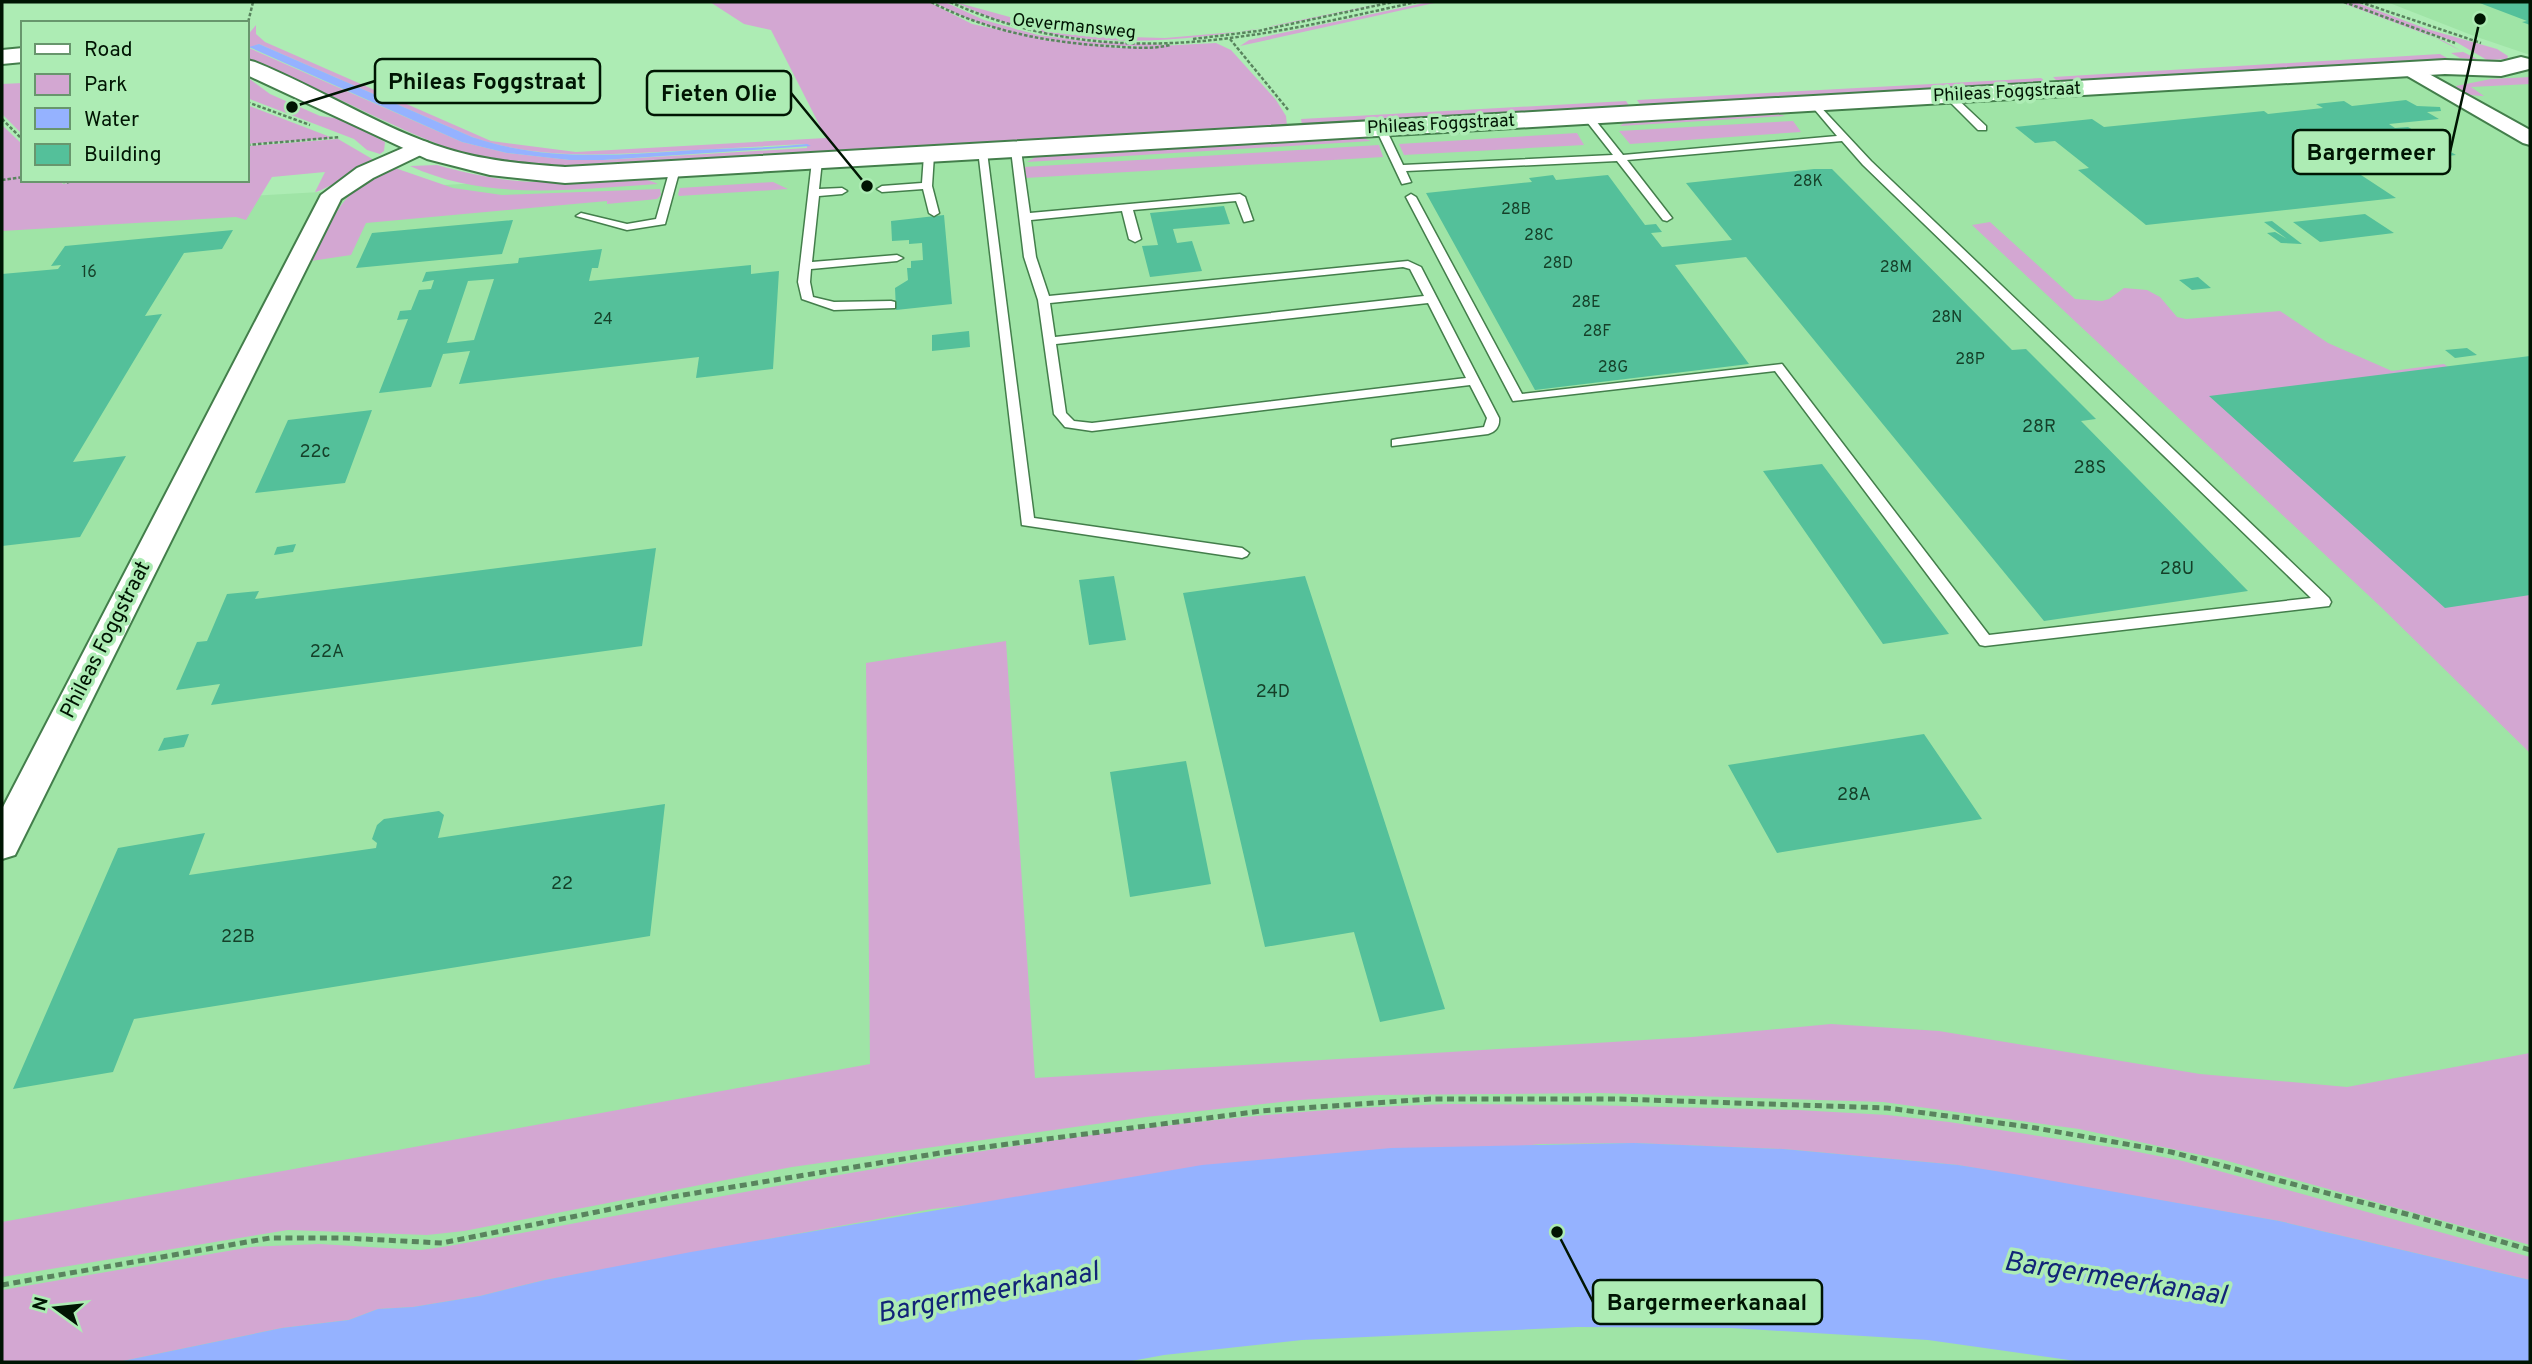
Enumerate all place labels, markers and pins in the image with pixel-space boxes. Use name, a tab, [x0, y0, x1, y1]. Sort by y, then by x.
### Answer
callout: Phileas Foggstraat	[375, 59, 600, 103]
callout: Fieten Olie	[647, 71, 791, 115]
callout: Bargermeer	[2293, 130, 2450, 174]
callout: Bargermeerkanaal	[1593, 1280, 1822, 1324]

